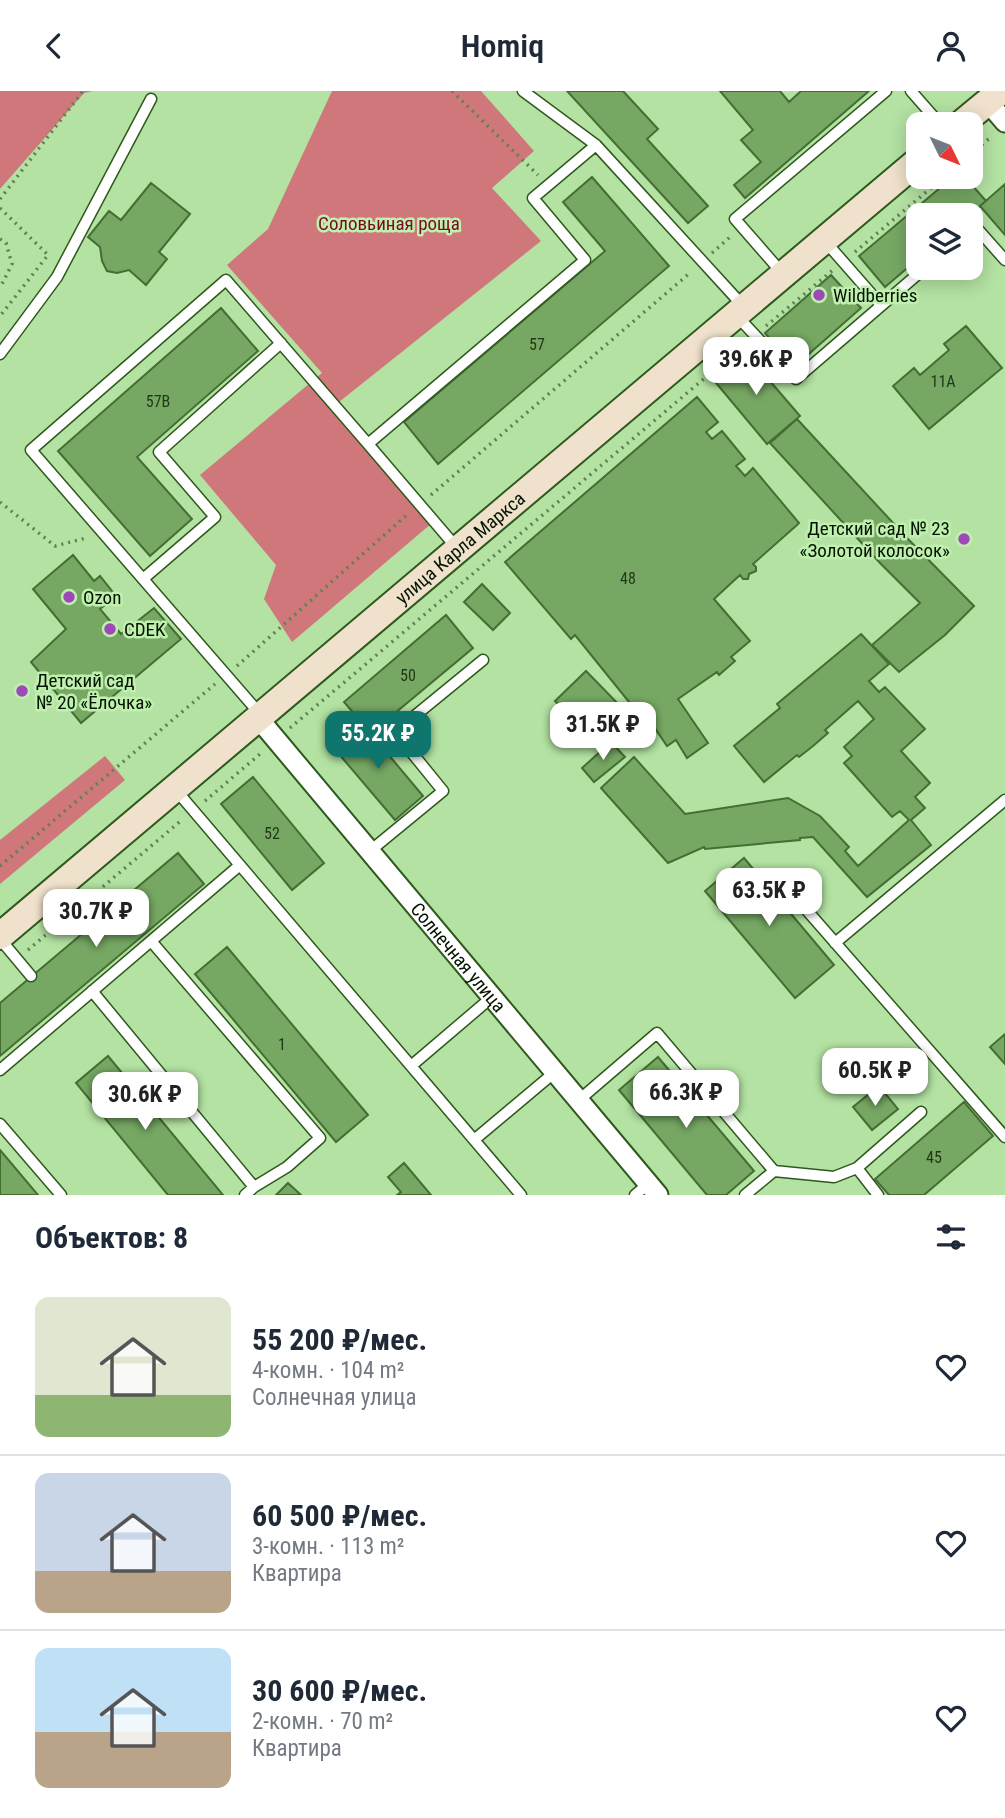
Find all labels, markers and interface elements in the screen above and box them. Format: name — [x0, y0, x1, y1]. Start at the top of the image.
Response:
icon: back — [35, 27, 73, 65]
text: Homiq — [461, 27, 544, 65]
icon: person — [932, 27, 970, 65]
north arrow — [906, 112, 984, 189]
map controls — [906, 112, 983, 280]
button: layers — [906, 203, 983, 280]
park label: Соловьиная роща — [318, 212, 460, 235]
place label: Wildberries — [833, 284, 917, 307]
marker: Wildberries — [811, 287, 827, 303]
house number: 57 — [529, 335, 545, 354]
pin: 39.6K ₽ — [691, 337, 821, 397]
text: 39.6K ₽ — [719, 346, 793, 373]
house number: 11А — [930, 372, 956, 391]
house number: 57В — [146, 392, 170, 411]
street label: улица Карла Маркса — [391, 487, 530, 609]
place label: Детский сад № 23 «Золотой колосок» — [800, 517, 950, 562]
marker: Детский сад № 23 «Золотой колосок» — [956, 531, 972, 547]
house number: 48 — [620, 569, 636, 588]
place label: Ozon — [83, 586, 121, 609]
marker: Ozon — [61, 589, 77, 605]
place label: CDEK — [124, 618, 166, 641]
marker: CDEK — [102, 621, 118, 637]
house number: 50 — [400, 666, 416, 685]
place label: Детский сад № 20 «Ёлочка» — [36, 669, 152, 714]
marker: Детский сад № 20 «Ёлочка» — [14, 683, 30, 699]
pin: 31.5K ₽ — [538, 703, 668, 762]
pin: 55.2K ₽ — [313, 711, 443, 771]
text: 31.5K ₽ — [566, 711, 640, 738]
text: 55.2K ₽ — [341, 720, 415, 747]
house number: 52 — [264, 824, 280, 843]
pin: 63.5K ₽ — [704, 869, 834, 928]
text: 63.5K ₽ — [732, 877, 806, 904]
pin: 30.7K ₽ — [31, 889, 161, 949]
text: 30.7K ₽ — [59, 898, 133, 925]
street label: Солнечная улица — [406, 898, 511, 1017]
house number: 1 — [278, 1035, 286, 1054]
pin: 60.5K ₽ — [810, 1049, 940, 1108]
text: 60.5K ₽ — [838, 1057, 912, 1084]
pin: 66.3K ₽ — [621, 1070, 751, 1130]
pin: 30.6K ₽ — [80, 1073, 210, 1132]
text: 66.3K ₽ — [649, 1079, 723, 1106]
text: 30.6K ₽ — [108, 1081, 182, 1108]
house number: 45 — [926, 1148, 942, 1167]
icon: filters — [932, 1218, 970, 1256]
text: Объектов: 8 — [35, 1220, 188, 1255]
text: 55 200 ₽/мес. — [252, 1322, 427, 1357]
icon: home — [91, 1325, 175, 1409]
icon: heart — [932, 1348, 970, 1386]
text: 4-комн. · 104 m² — [252, 1357, 404, 1384]
text: Солнечная улица — [252, 1384, 416, 1411]
text: 60 500 ₽/мес. — [252, 1498, 427, 1533]
icon: home — [91, 1501, 175, 1585]
icon: heart — [932, 1524, 970, 1562]
text: 3-комн. · 113 m² — [252, 1533, 404, 1560]
text: Квартира — [252, 1560, 342, 1587]
text: 30 600 ₽/мес. — [252, 1673, 427, 1708]
icon: home — [91, 1676, 175, 1760]
icon: heart — [932, 1699, 970, 1737]
text: 2-комн. · 70 m² — [252, 1708, 393, 1735]
text: Квартира — [252, 1735, 342, 1762]

